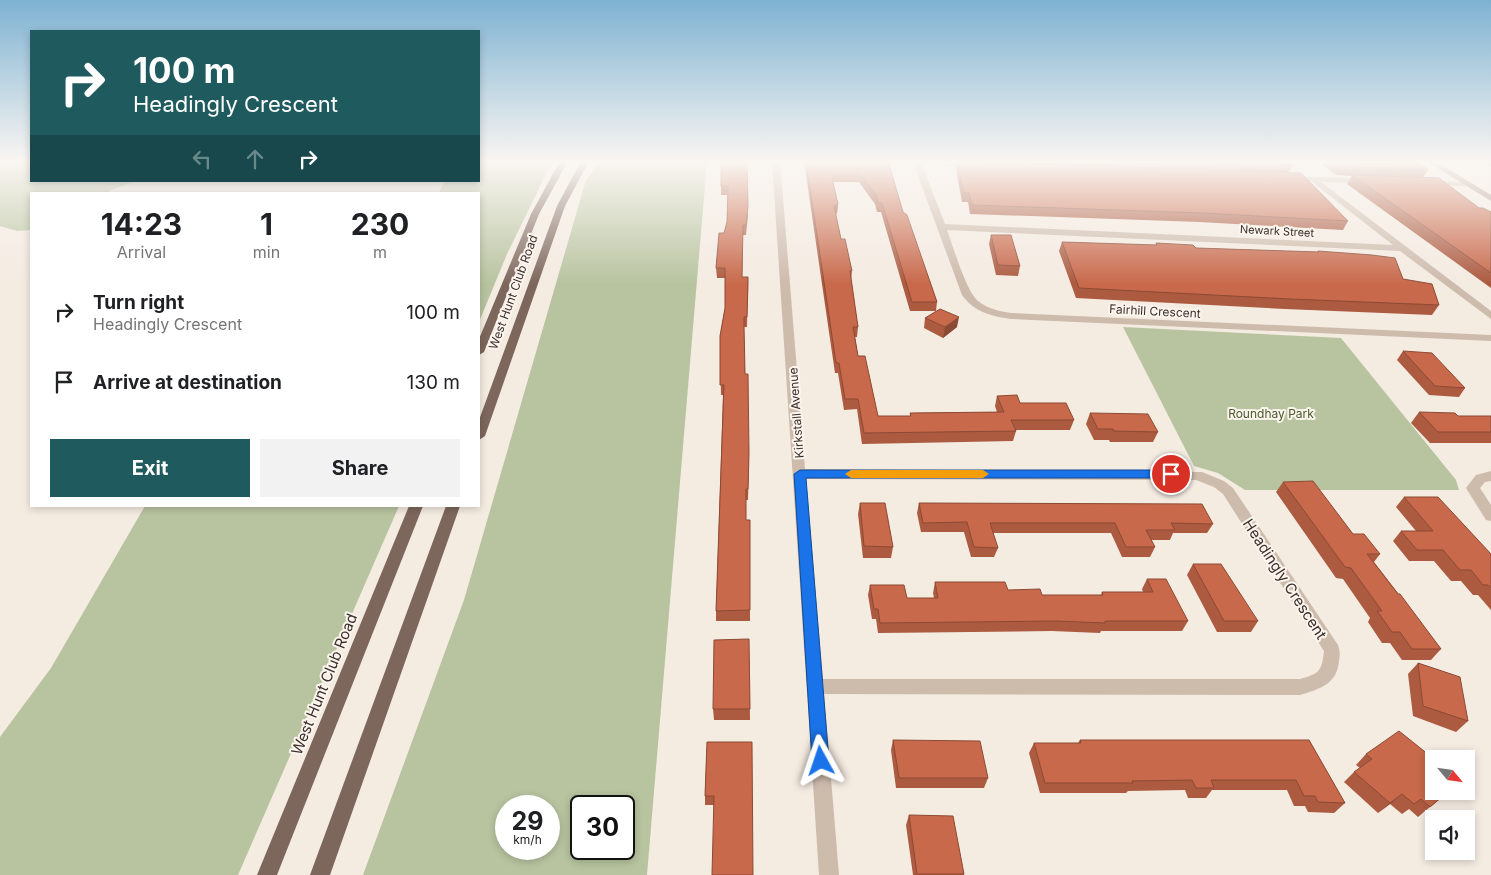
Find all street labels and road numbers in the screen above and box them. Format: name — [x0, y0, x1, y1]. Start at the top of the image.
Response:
street label: Newark Street — [1240, 222, 1315, 240]
street label: West Hunt Club Road — [485, 233, 541, 351]
street label: Fairhill Crescent — [1109, 301, 1201, 321]
street label: Kirkstall Avenue — [785, 367, 807, 459]
street label: Headingly Crescent — [1239, 515, 1331, 643]
street label: West Hunt Club Road — [287, 611, 361, 757]

